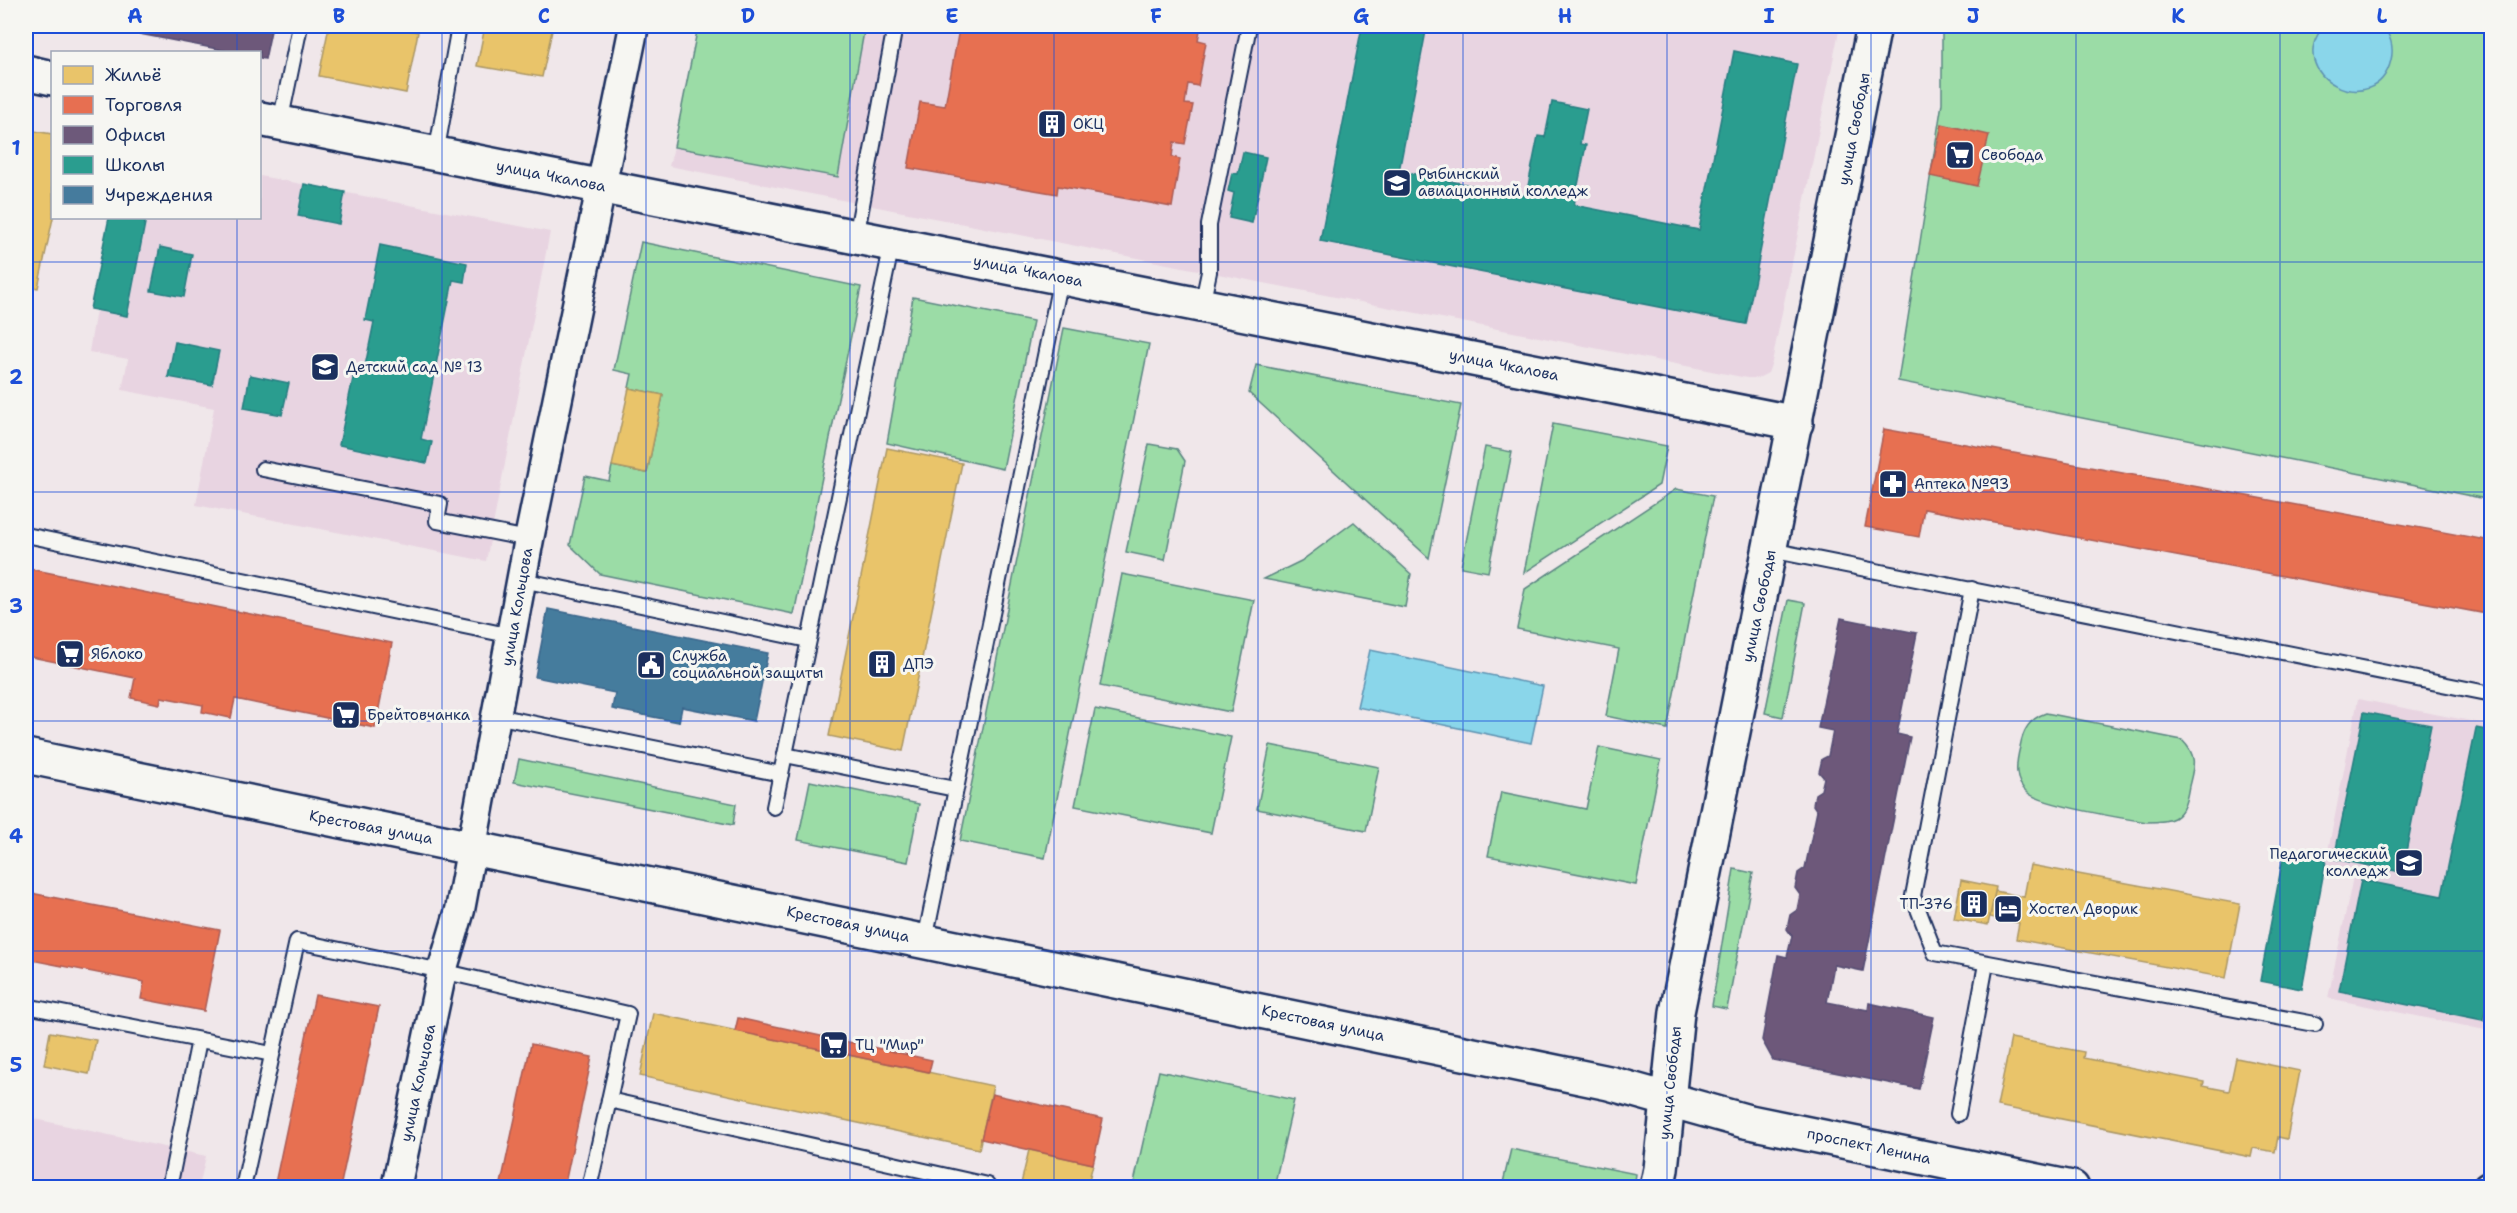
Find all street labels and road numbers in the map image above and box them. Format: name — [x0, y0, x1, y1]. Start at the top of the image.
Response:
street label: улица Свободы — [1833, 71, 1875, 187]
street label: улица Чкалова — [495, 156, 608, 197]
street label: улица Чкалова — [972, 251, 1085, 292]
street label: улица Чкалова — [1448, 345, 1561, 386]
street label: улица Кольцова — [497, 546, 537, 668]
street label: улица Свободы — [1737, 548, 1781, 664]
street label: Крестовая улица — [308, 805, 435, 849]
street label: Крестовая улица — [785, 901, 912, 947]
street label: Крестовая улица — [1260, 1000, 1387, 1046]
street label: улица Кольцова — [396, 1022, 440, 1144]
street label: улица Свободы — [1654, 1025, 1686, 1141]
street label: проспект Ленина — [1805, 1123, 1933, 1169]

